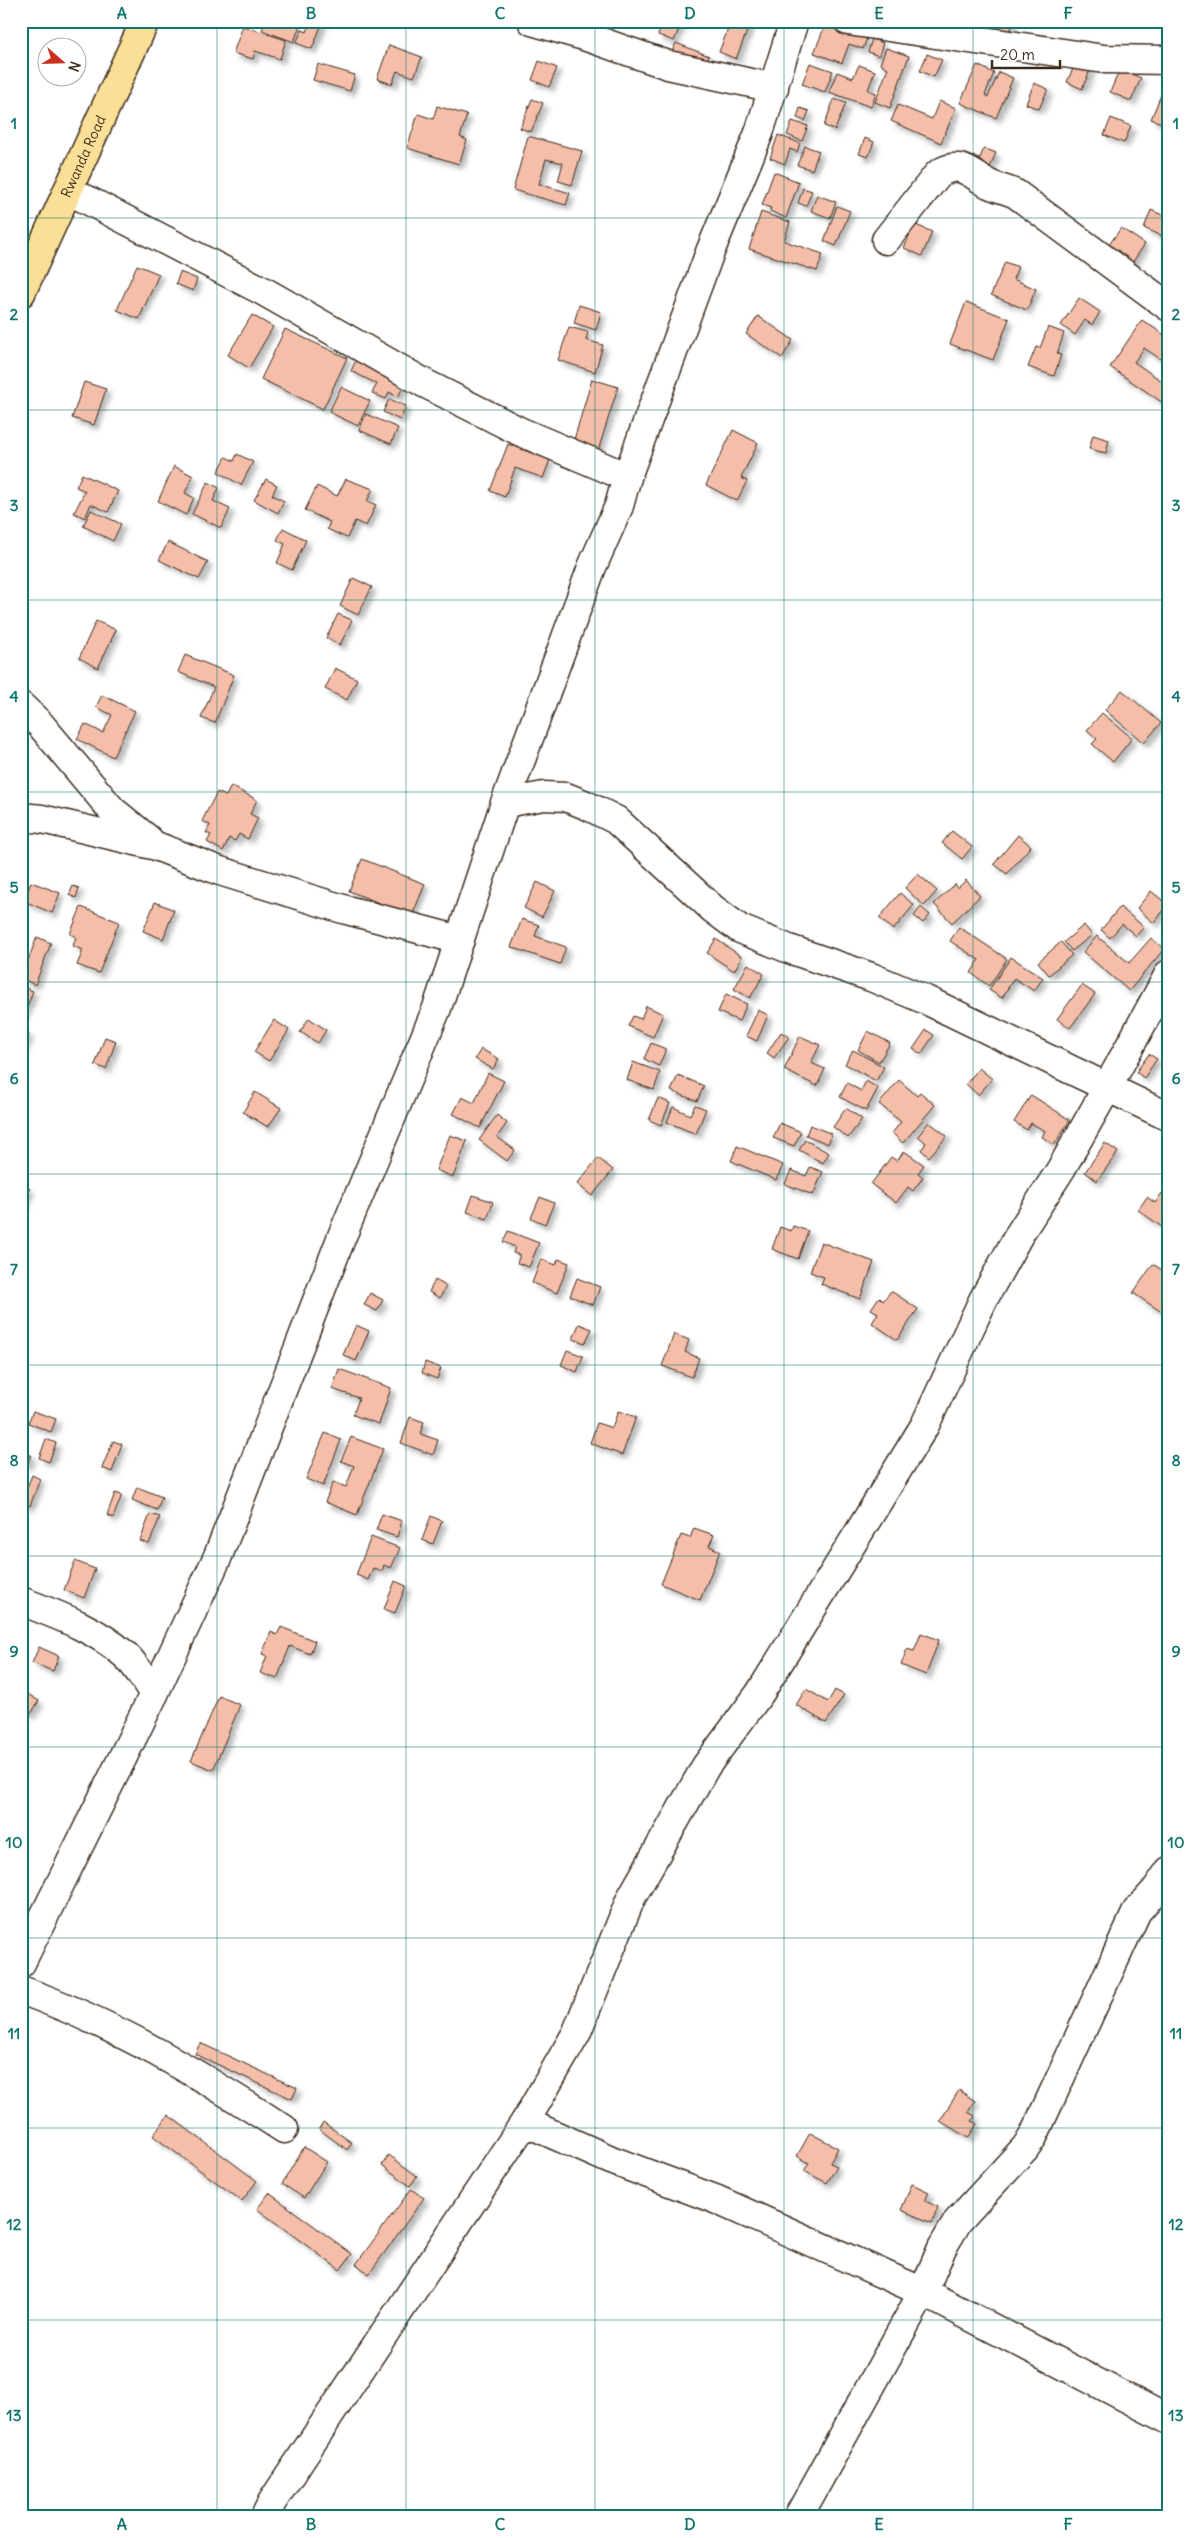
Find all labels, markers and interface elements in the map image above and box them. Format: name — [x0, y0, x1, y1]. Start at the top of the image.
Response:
text: A — [117, 3, 127, 23]
text: B — [306, 3, 317, 23]
text: C — [495, 3, 506, 23]
text: D — [684, 3, 696, 23]
text: E — [874, 3, 884, 23]
text: F — [1063, 3, 1073, 23]
north arrow — [38, 38, 88, 88]
scale bar — [992, 38, 1060, 70]
text: 20 m — [1000, 45, 1035, 64]
text: N — [64, 59, 84, 74]
text: 1 — [11, 113, 17, 133]
street label: Rwanda Road — [57, 113, 110, 200]
text: 1 — [1173, 113, 1179, 133]
text: 2 — [10, 304, 19, 324]
text: 2 — [1172, 304, 1181, 324]
text: 3 — [9, 495, 19, 515]
text: 3 — [1171, 495, 1181, 515]
text: 4 — [9, 686, 19, 706]
text: 4 — [1171, 686, 1181, 706]
text: 5 — [9, 877, 19, 897]
text: 5 — [1171, 877, 1181, 897]
text: 6 — [9, 1068, 19, 1088]
text: 6 — [1171, 1068, 1181, 1088]
text: 7 — [10, 1259, 18, 1279]
text: 7 — [1172, 1259, 1180, 1279]
text: 8 — [9, 1450, 19, 1470]
text: 8 — [1171, 1450, 1181, 1470]
text: 9 — [9, 1641, 19, 1661]
text: 9 — [1171, 1641, 1181, 1661]
text: 10 — [6, 1832, 22, 1852]
text: 10 — [1168, 1832, 1184, 1852]
text: 11 — [8, 2023, 20, 2043]
text: 11 — [1170, 2023, 1182, 2043]
text: 12 — [6, 2214, 22, 2234]
text: 12 — [1168, 2214, 1184, 2234]
text: 13 — [6, 2405, 22, 2425]
text: 13 — [1168, 2405, 1184, 2425]
text: A — [117, 2514, 127, 2534]
text: B — [306, 2514, 317, 2534]
text: C — [495, 2514, 506, 2534]
text: D — [684, 2514, 696, 2534]
text: E — [874, 2514, 884, 2534]
text: F — [1063, 2514, 1073, 2534]

